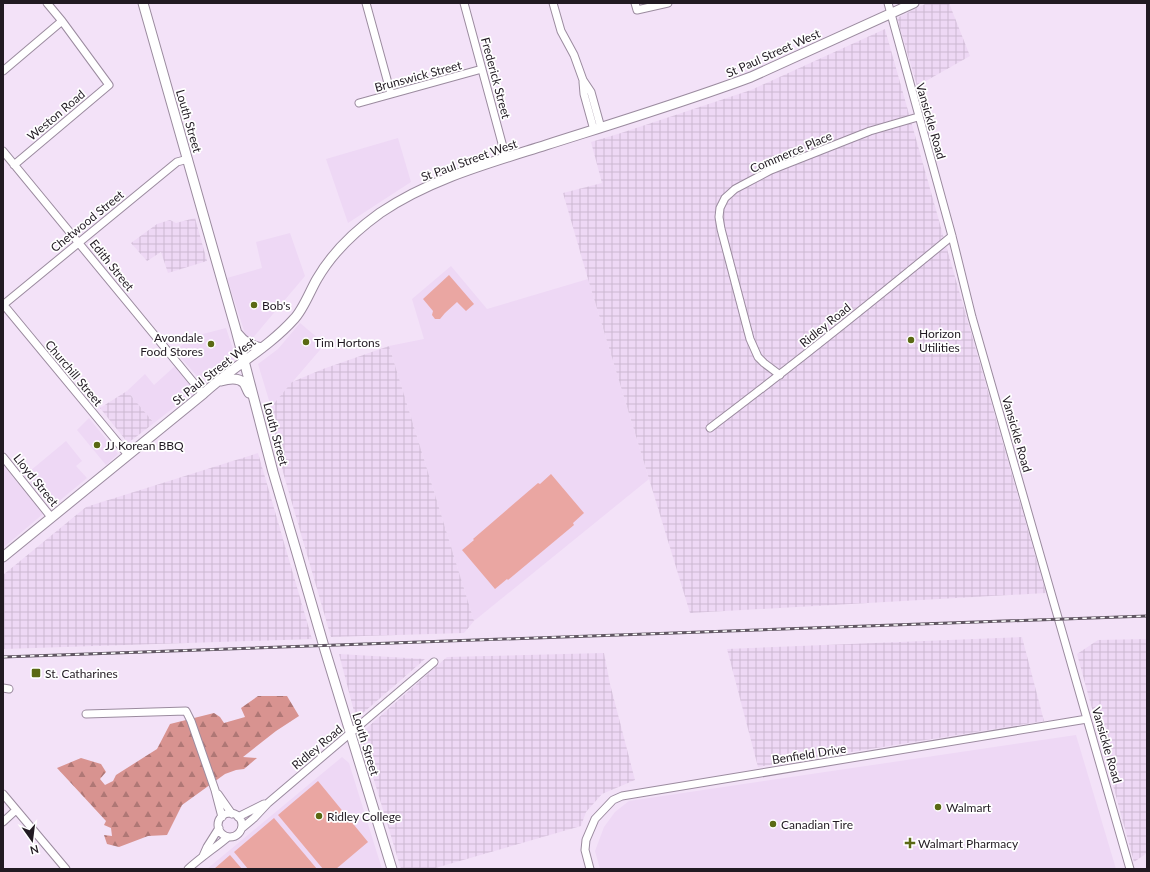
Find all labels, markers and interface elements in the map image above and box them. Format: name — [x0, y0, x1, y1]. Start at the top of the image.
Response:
street label: St Paul Street West — [724, 25, 823, 80]
street label: Frederick Street — [478, 36, 514, 121]
street label: Brunswick Street — [373, 57, 464, 95]
street label: Vansickle Road — [913, 81, 949, 161]
street label: Weston Road — [24, 87, 88, 143]
street label: Louth Street — [173, 88, 205, 155]
street label: Commerce Place — [748, 128, 834, 176]
street label: St Paul Street West — [419, 135, 520, 184]
street label: Chetwood Street — [47, 187, 127, 255]
street label: Edith Street — [87, 236, 138, 294]
place label: Bob's — [262, 298, 290, 313]
marker: Bob's — [249, 300, 259, 310]
street label: Ridley Road — [796, 300, 854, 350]
place label: Horizon Utilities — [919, 326, 961, 355]
place label: Avondale Food Stores — [140, 330, 203, 359]
street label: St Paul Street West — [169, 333, 259, 408]
place label: Tim Hortons — [314, 335, 380, 350]
marker: Horizon Utilities — [906, 335, 916, 345]
street label: Churchill Street — [42, 337, 106, 409]
marker: Tim Hortons — [301, 337, 311, 347]
marker: Avondale Food Stores — [206, 339, 216, 349]
street label: Vansickle Road — [999, 394, 1035, 474]
street label: Louth Street — [260, 401, 292, 468]
place label: JJ Korean BBQ — [105, 438, 184, 453]
marker: JJ Korean BBQ — [92, 440, 102, 450]
street label: Lloyd Street — [10, 451, 62, 510]
place label: St. Catharines — [45, 666, 118, 681]
marker: St. Catharines — [30, 667, 42, 679]
street label: Vansickle Road — [1089, 705, 1125, 785]
street label: Louth Street — [349, 711, 383, 778]
street label: Ridley Road — [289, 721, 345, 773]
street label: Benfield Drive — [771, 741, 847, 767]
place label: Walmart — [946, 800, 992, 815]
marker: Walmart — [933, 802, 943, 812]
place label: Ridley College — [327, 809, 401, 824]
marker: Ridley College — [314, 811, 324, 821]
place label: Canadian Tire — [781, 817, 853, 832]
marker: Canadian Tire — [768, 819, 778, 829]
north arrow — [12, 820, 52, 860]
place label: Walmart Pharmacy — [918, 836, 1019, 851]
marker: Walmart Pharmacy — [905, 838, 915, 848]
text: N — [29, 843, 40, 858]

